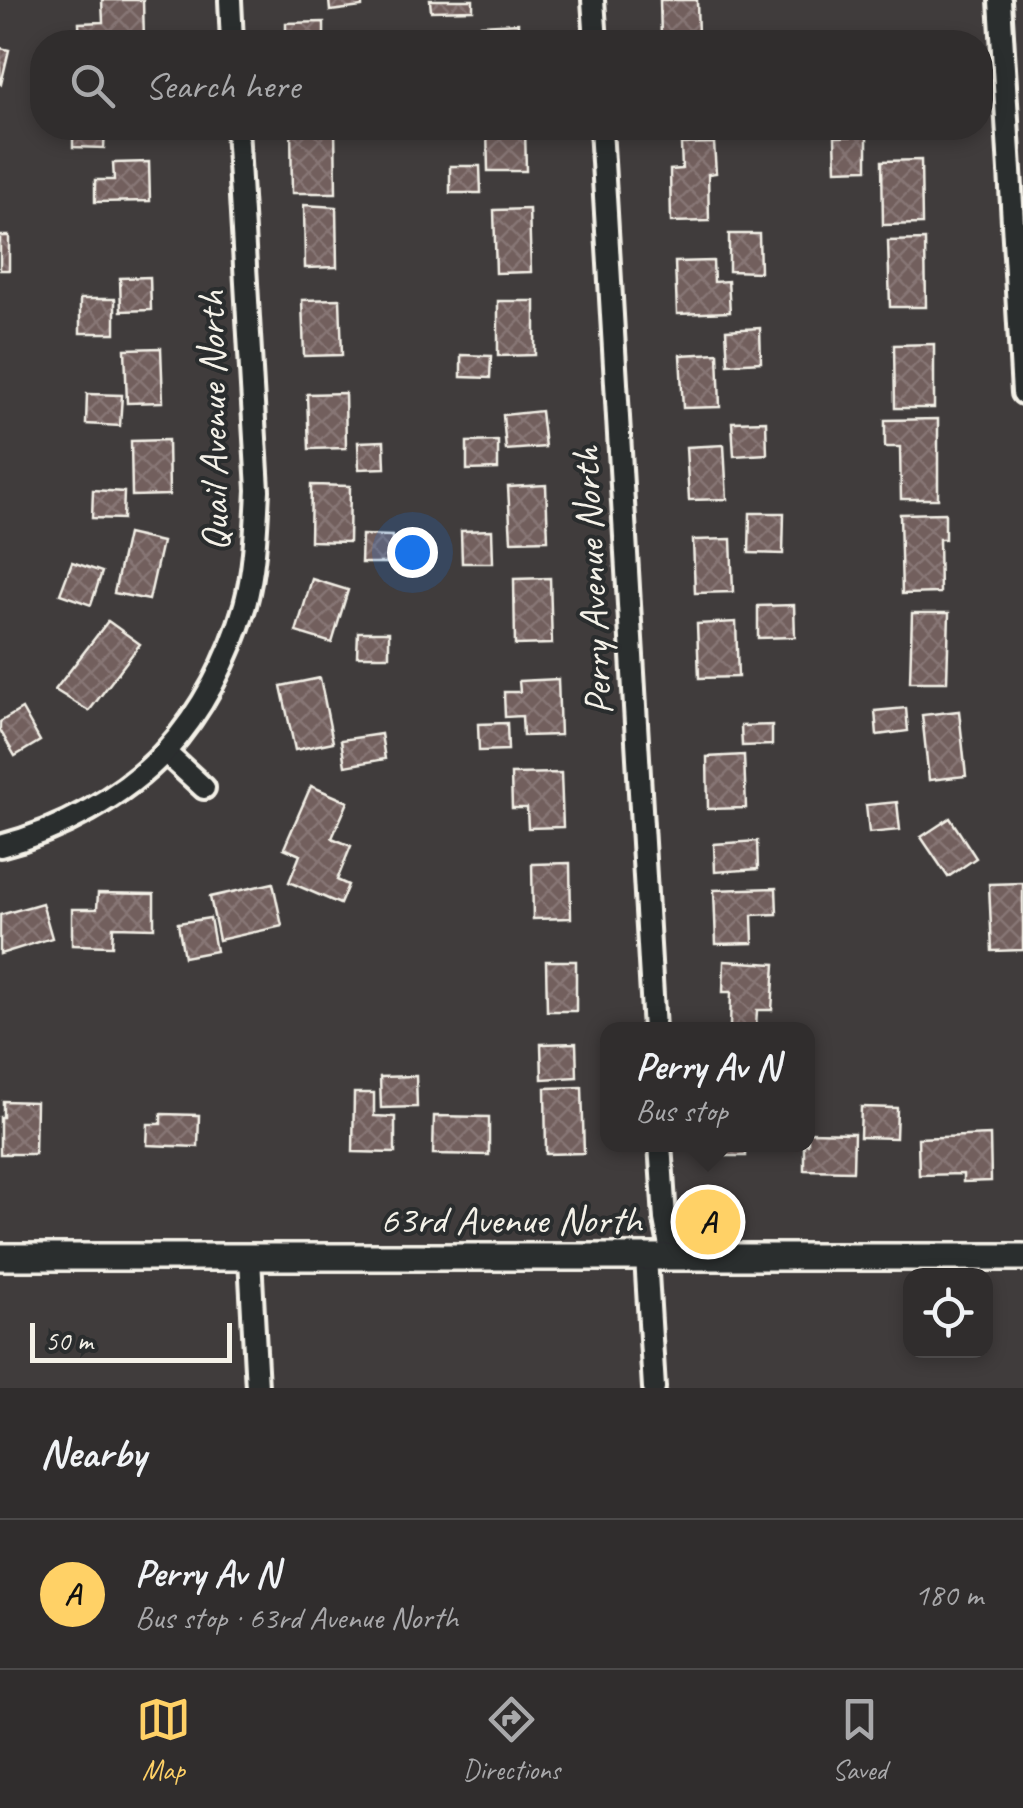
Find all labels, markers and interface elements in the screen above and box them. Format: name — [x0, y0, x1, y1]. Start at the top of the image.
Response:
search box — [30, 30, 993, 140]
icon: search — [65, 58, 120, 113]
text: Search here — [145, 62, 300, 109]
street label: Quail Avenue North — [186, 289, 240, 552]
street label: Perry Avenue North — [560, 444, 624, 716]
your location — [387, 527, 438, 578]
popup — [600, 1022, 815, 1152]
text: Perry Av N — [636, 1043, 779, 1090]
text: Bus stop — [636, 1090, 728, 1131]
pin: A — [676, 1184, 740, 1260]
street label: 63rd Avenue North — [380, 1195, 644, 1245]
map controls — [903, 1268, 993, 1358]
button: locate — [903, 1268, 993, 1358]
scale bar — [30, 1318, 232, 1362]
text: 50 m — [45, 1323, 93, 1358]
text: Nearby — [40, 1427, 146, 1480]
text: Perry Av N — [135, 1550, 279, 1597]
text: A — [64, 1574, 81, 1615]
text: 180 m — [914, 1574, 983, 1615]
text: Bus stop · 63rd Avenue North — [135, 1597, 458, 1638]
tab: Map — [136, 1692, 191, 1787]
tab: Directions — [463, 1692, 560, 1787]
tab: Saved — [832, 1692, 887, 1787]

